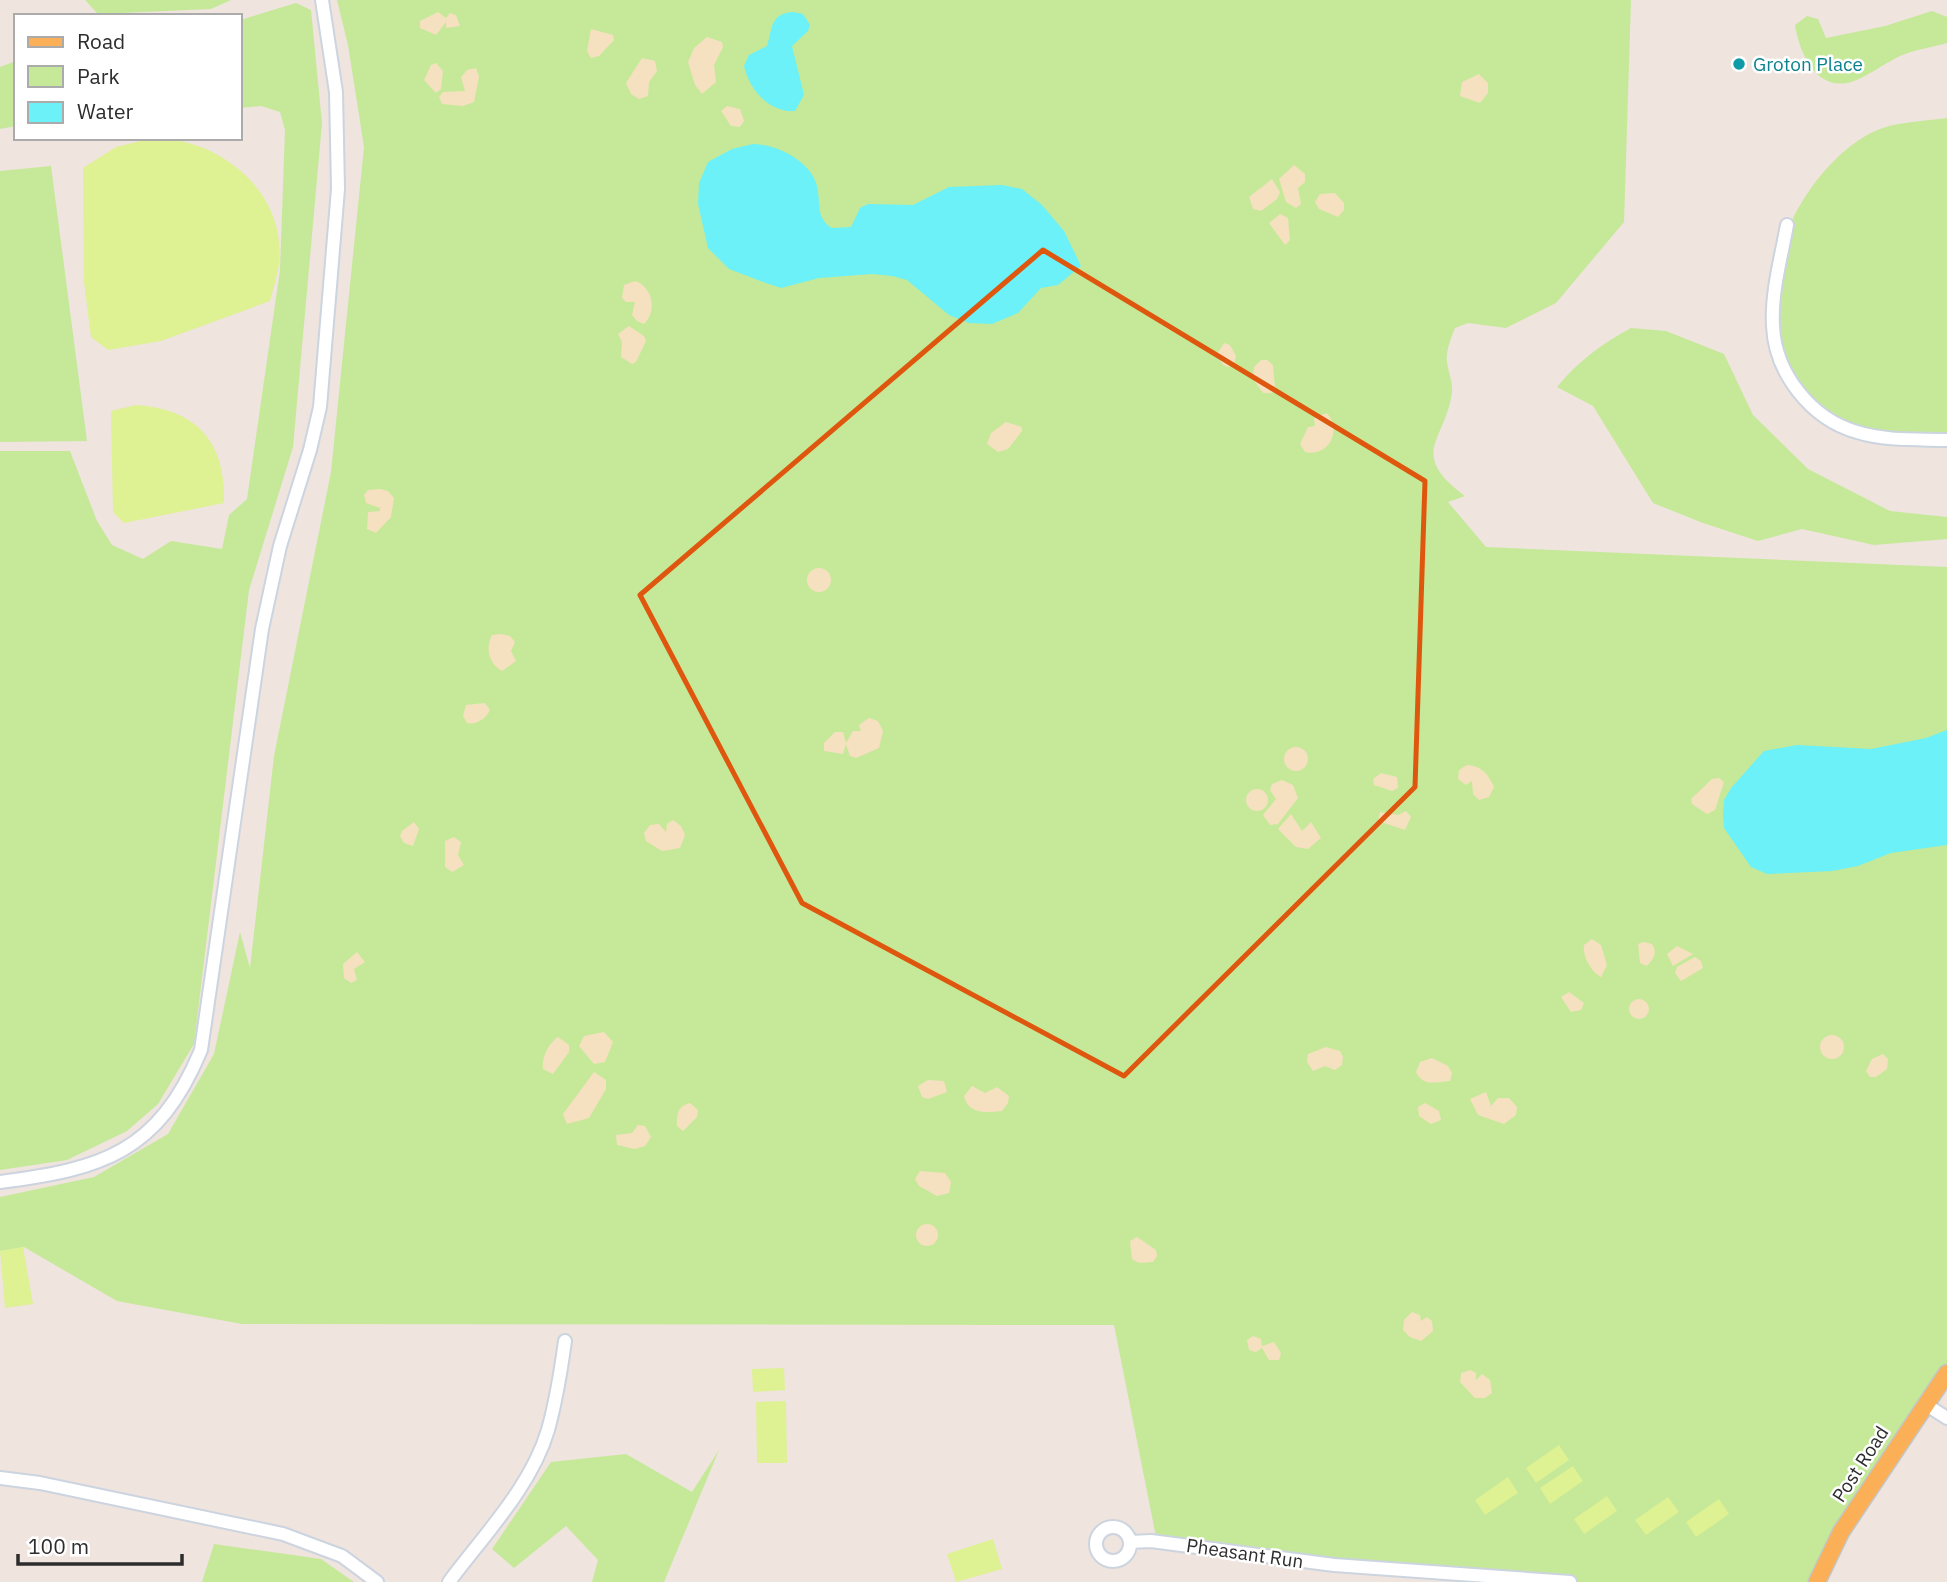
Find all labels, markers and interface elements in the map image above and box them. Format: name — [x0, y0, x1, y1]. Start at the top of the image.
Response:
legend — [14, 14, 242, 140]
text: Road — [77, 27, 125, 55]
place label: Groton Place — [1753, 52, 1863, 76]
marker: Groton Place — [1731, 56, 1747, 72]
text: Park — [77, 62, 120, 90]
text: Water — [77, 97, 134, 125]
street label: Post Road — [1827, 1422, 1893, 1506]
scale bar — [18, 1522, 182, 1566]
text: 100 m — [28, 1532, 89, 1560]
street label: Pheasant Run — [1185, 1533, 1305, 1573]

